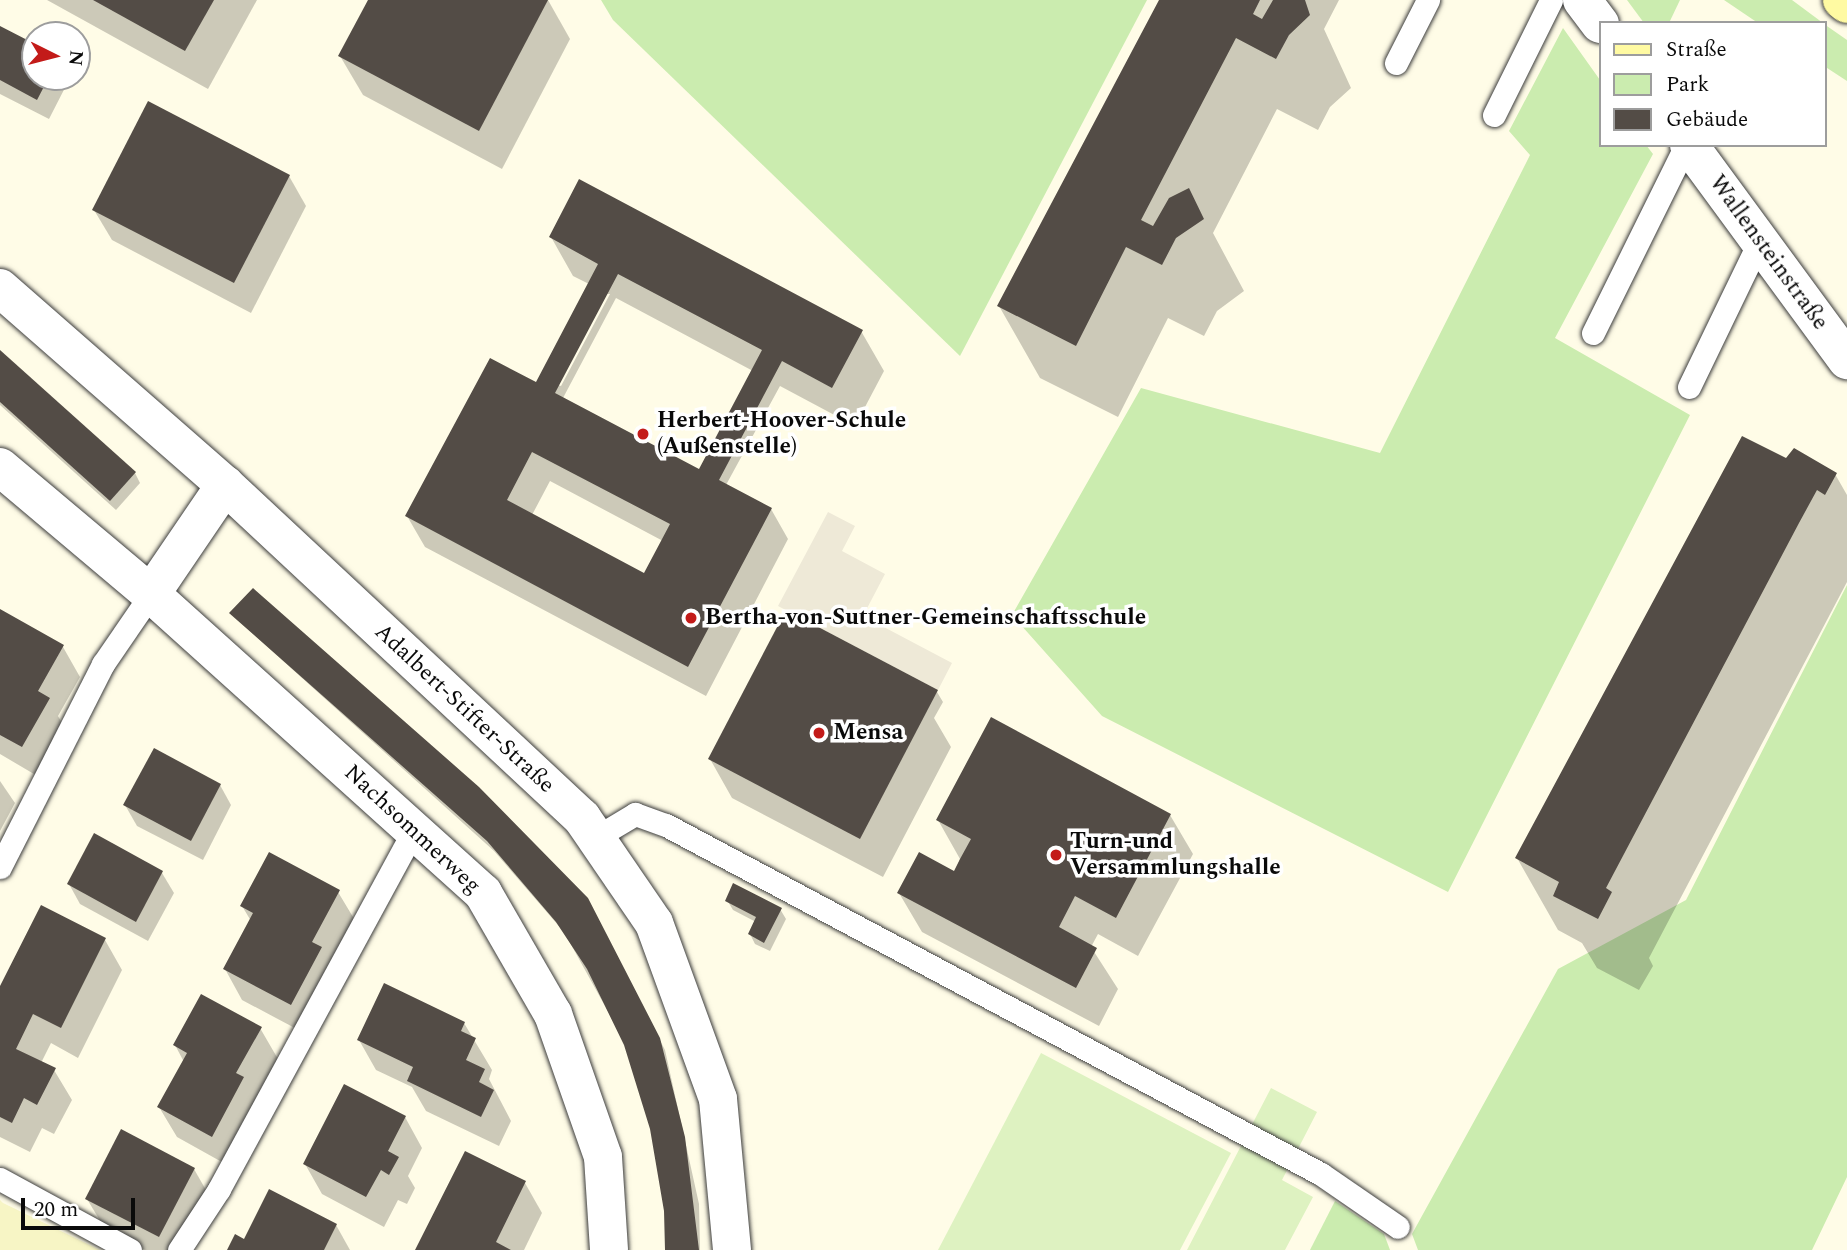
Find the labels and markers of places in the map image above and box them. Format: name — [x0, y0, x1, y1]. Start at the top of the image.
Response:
place label: Herbert-Hoover-Schule (Außenstelle) — [657, 407, 906, 461]
marker: Herbert-Hoover-Schule (Außenstelle) — [635, 426, 651, 442]
place label: Bertha-von-Suttner-Gemeinschaftsschule — [705, 604, 1146, 632]
marker: Bertha-von-Suttner-Gemeinschaftsschule — [683, 610, 699, 626]
place label: Mensa — [833, 719, 903, 747]
marker: Mensa — [811, 725, 827, 741]
place label: Turn-und Versammlungshalle — [1070, 828, 1281, 882]
marker: Turn-und Versammlungshalle — [1048, 847, 1064, 863]

